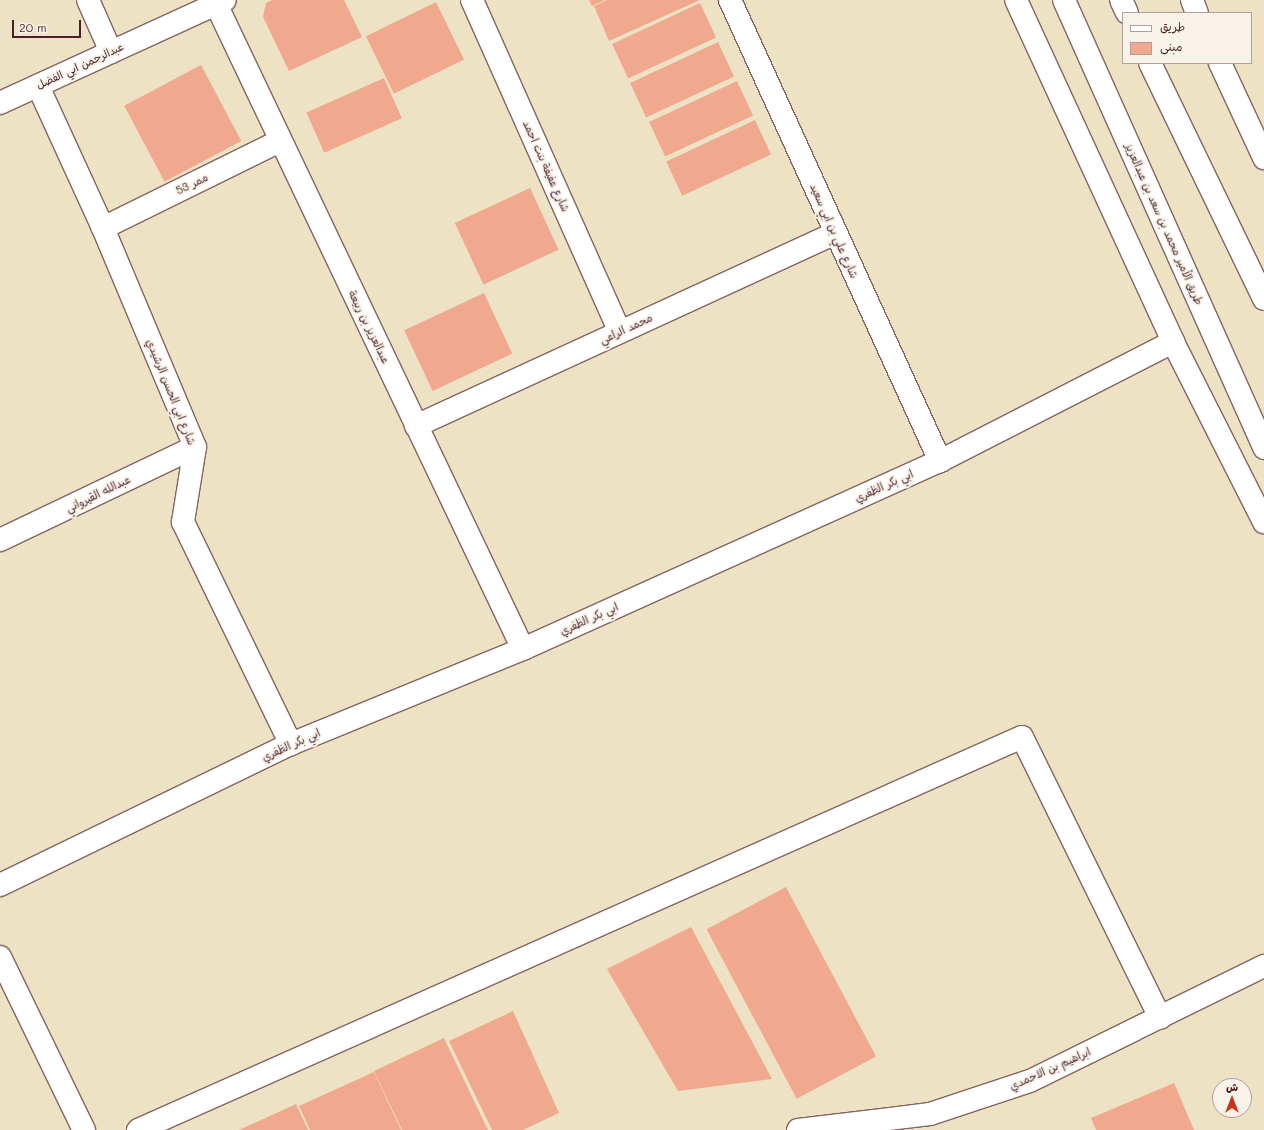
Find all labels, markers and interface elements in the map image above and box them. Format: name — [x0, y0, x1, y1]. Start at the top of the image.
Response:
scale bar — [14, 12, 83, 38]
legend — [1122, 12, 1252, 64]
text: طريق — [1160, 18, 1185, 34]
text: 20 m — [19, 19, 47, 35]
text: مبنى — [1160, 38, 1183, 54]
street label: عبدالرحمن ابي الفضل — [34, 40, 126, 92]
street label: شارع عفيفة بنت احمد — [520, 118, 572, 214]
street label: طريق الأمير محمد بن سعد بن عبدالعزيز — [1122, 141, 1206, 307]
street label: ممر 53 — [174, 171, 210, 197]
street label: شارع علي بن ابي سعيد — [807, 182, 861, 280]
street label: عبدالعزيز بن ربيعة — [346, 288, 392, 366]
street label: محمد الراعي — [598, 311, 654, 347]
street label: شارع ابي الحسن الرشيدي — [144, 337, 198, 447]
street label: ابي بكر الظفري — [853, 467, 915, 505]
street label: عبدالله القيرواني — [64, 473, 132, 515]
street label: ابي بكر الظفري — [558, 600, 620, 638]
street label: ابي بكر الظفري — [260, 726, 322, 764]
street label: ابراهيم بن الاحمدي — [1007, 1045, 1093, 1093]
north arrow — [1212, 1078, 1252, 1118]
text: ش — [1226, 1079, 1238, 1094]

